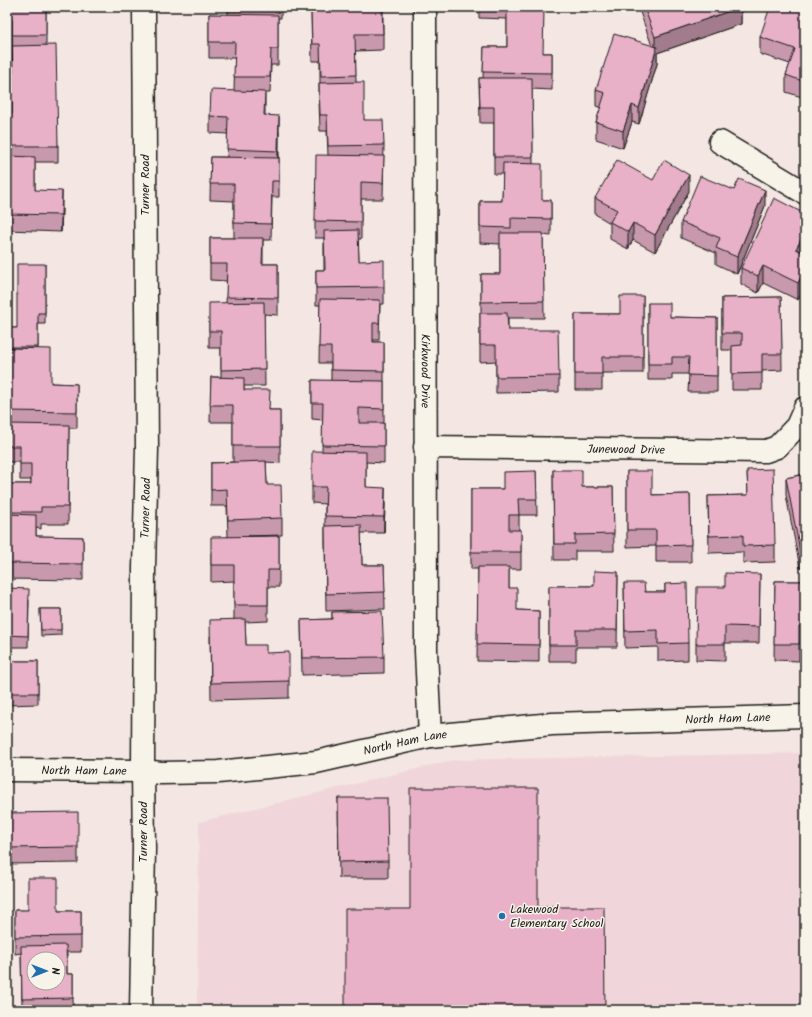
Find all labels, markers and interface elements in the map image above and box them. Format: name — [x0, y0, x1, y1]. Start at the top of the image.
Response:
street label: Turner Road — [136, 154, 155, 215]
street label: Kirkwood Drive — [416, 334, 435, 409]
street label: Junewood Drive — [587, 440, 666, 460]
street label: Turner Road — [136, 476, 156, 539]
street label: North Ham Lane — [685, 708, 771, 730]
street label: North Ham Lane — [361, 725, 449, 761]
street label: North Ham Lane — [41, 761, 127, 781]
street label: Turner Road — [134, 801, 153, 862]
place label: Lakewood Elementary School — [510, 900, 603, 933]
marker: Lakewood Elementary School — [497, 911, 507, 921]
north arrow — [26, 951, 66, 991]
text: N — [46, 968, 64, 975]

